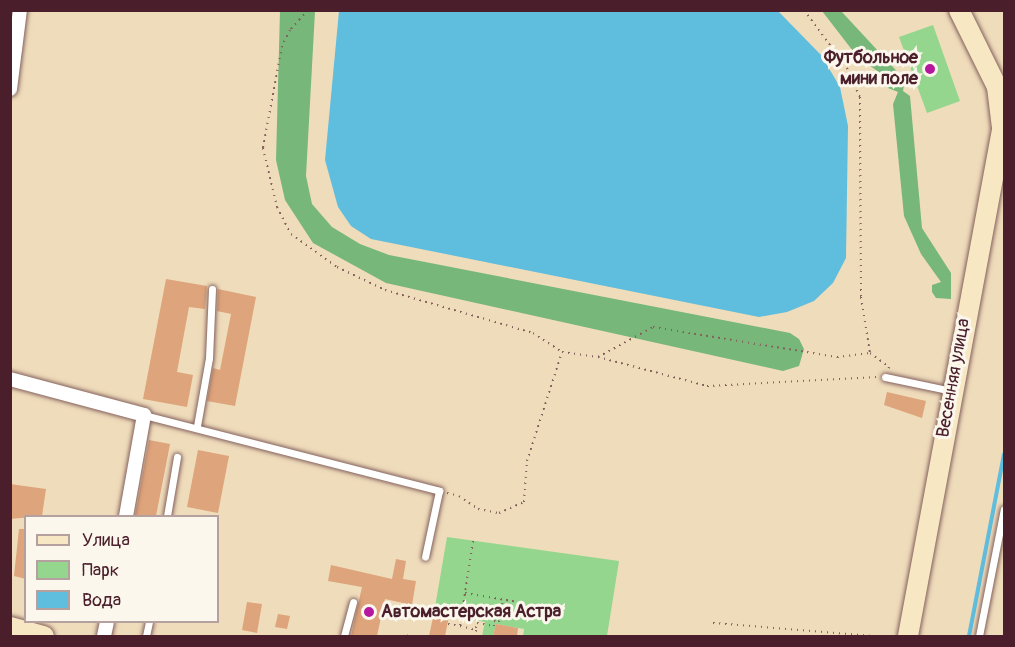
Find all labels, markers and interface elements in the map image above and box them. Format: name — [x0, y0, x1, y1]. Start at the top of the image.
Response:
place label: Футбольное мини поле — [824, 48, 918, 90]
marker: Футбольное мини поле — [923, 62, 937, 76]
street label: Весенняя улица — [933, 317, 975, 439]
legend — [24, 515, 219, 623]
text: Улица — [82, 529, 130, 552]
text: Парк — [82, 559, 119, 582]
text: Вода — [82, 589, 121, 612]
place label: Автомастерская Астра — [381, 601, 561, 623]
marker: Автомастерская Астра — [362, 605, 376, 619]

